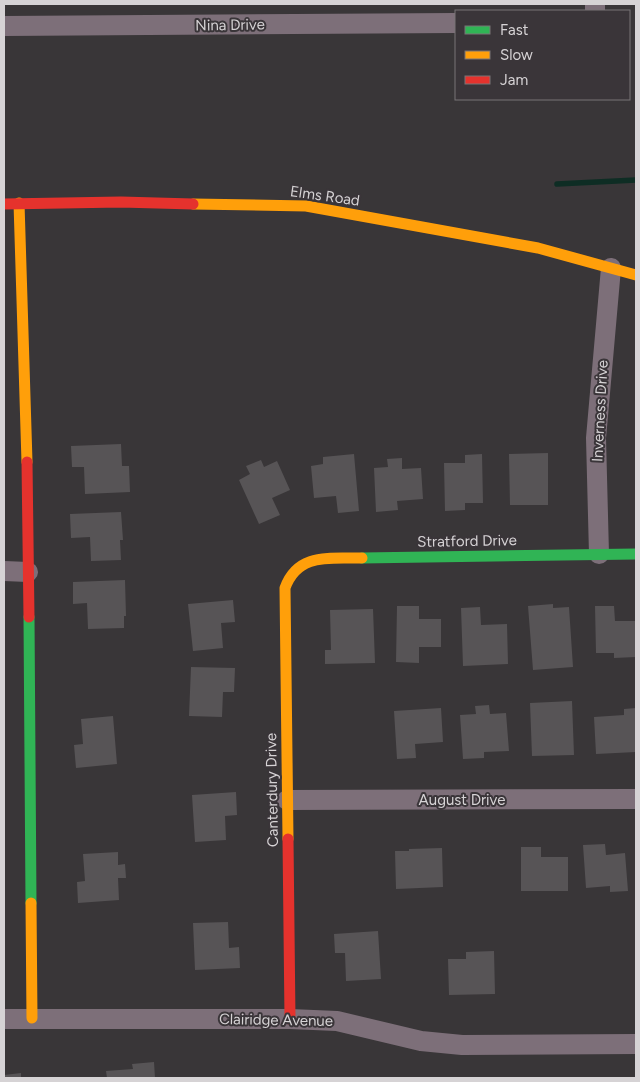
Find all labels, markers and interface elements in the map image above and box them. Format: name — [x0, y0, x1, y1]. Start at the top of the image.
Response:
legend — [455, 10, 630, 100]
street label: Nina Drive — [195, 15, 265, 35]
text: Fast — [500, 21, 529, 39]
text: Slow — [500, 46, 533, 64]
text: Jam — [500, 71, 528, 89]
street label: Elms Road — [289, 182, 361, 210]
street label: Inverness Drive — [588, 360, 612, 462]
street label: Stratford Drive — [417, 531, 517, 551]
street label: Canterdury Drive — [262, 733, 282, 847]
street label: August Drive — [419, 791, 505, 809]
street label: Clairidge Avenue — [219, 1010, 333, 1030]

